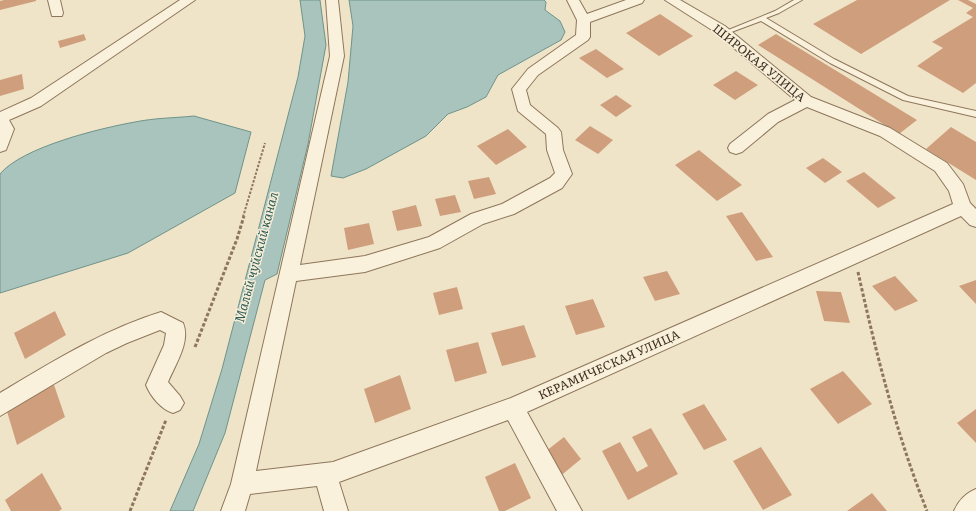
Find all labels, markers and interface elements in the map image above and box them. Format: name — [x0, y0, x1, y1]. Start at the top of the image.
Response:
street label: ШИРОКАЯ УЛИЦА — [709, 19, 810, 105]
water label: Малый чуйский канал — [229, 189, 282, 324]
street label: КЕРАМИЧЕСКАЯ УЛИЦА — [535, 325, 682, 403]

